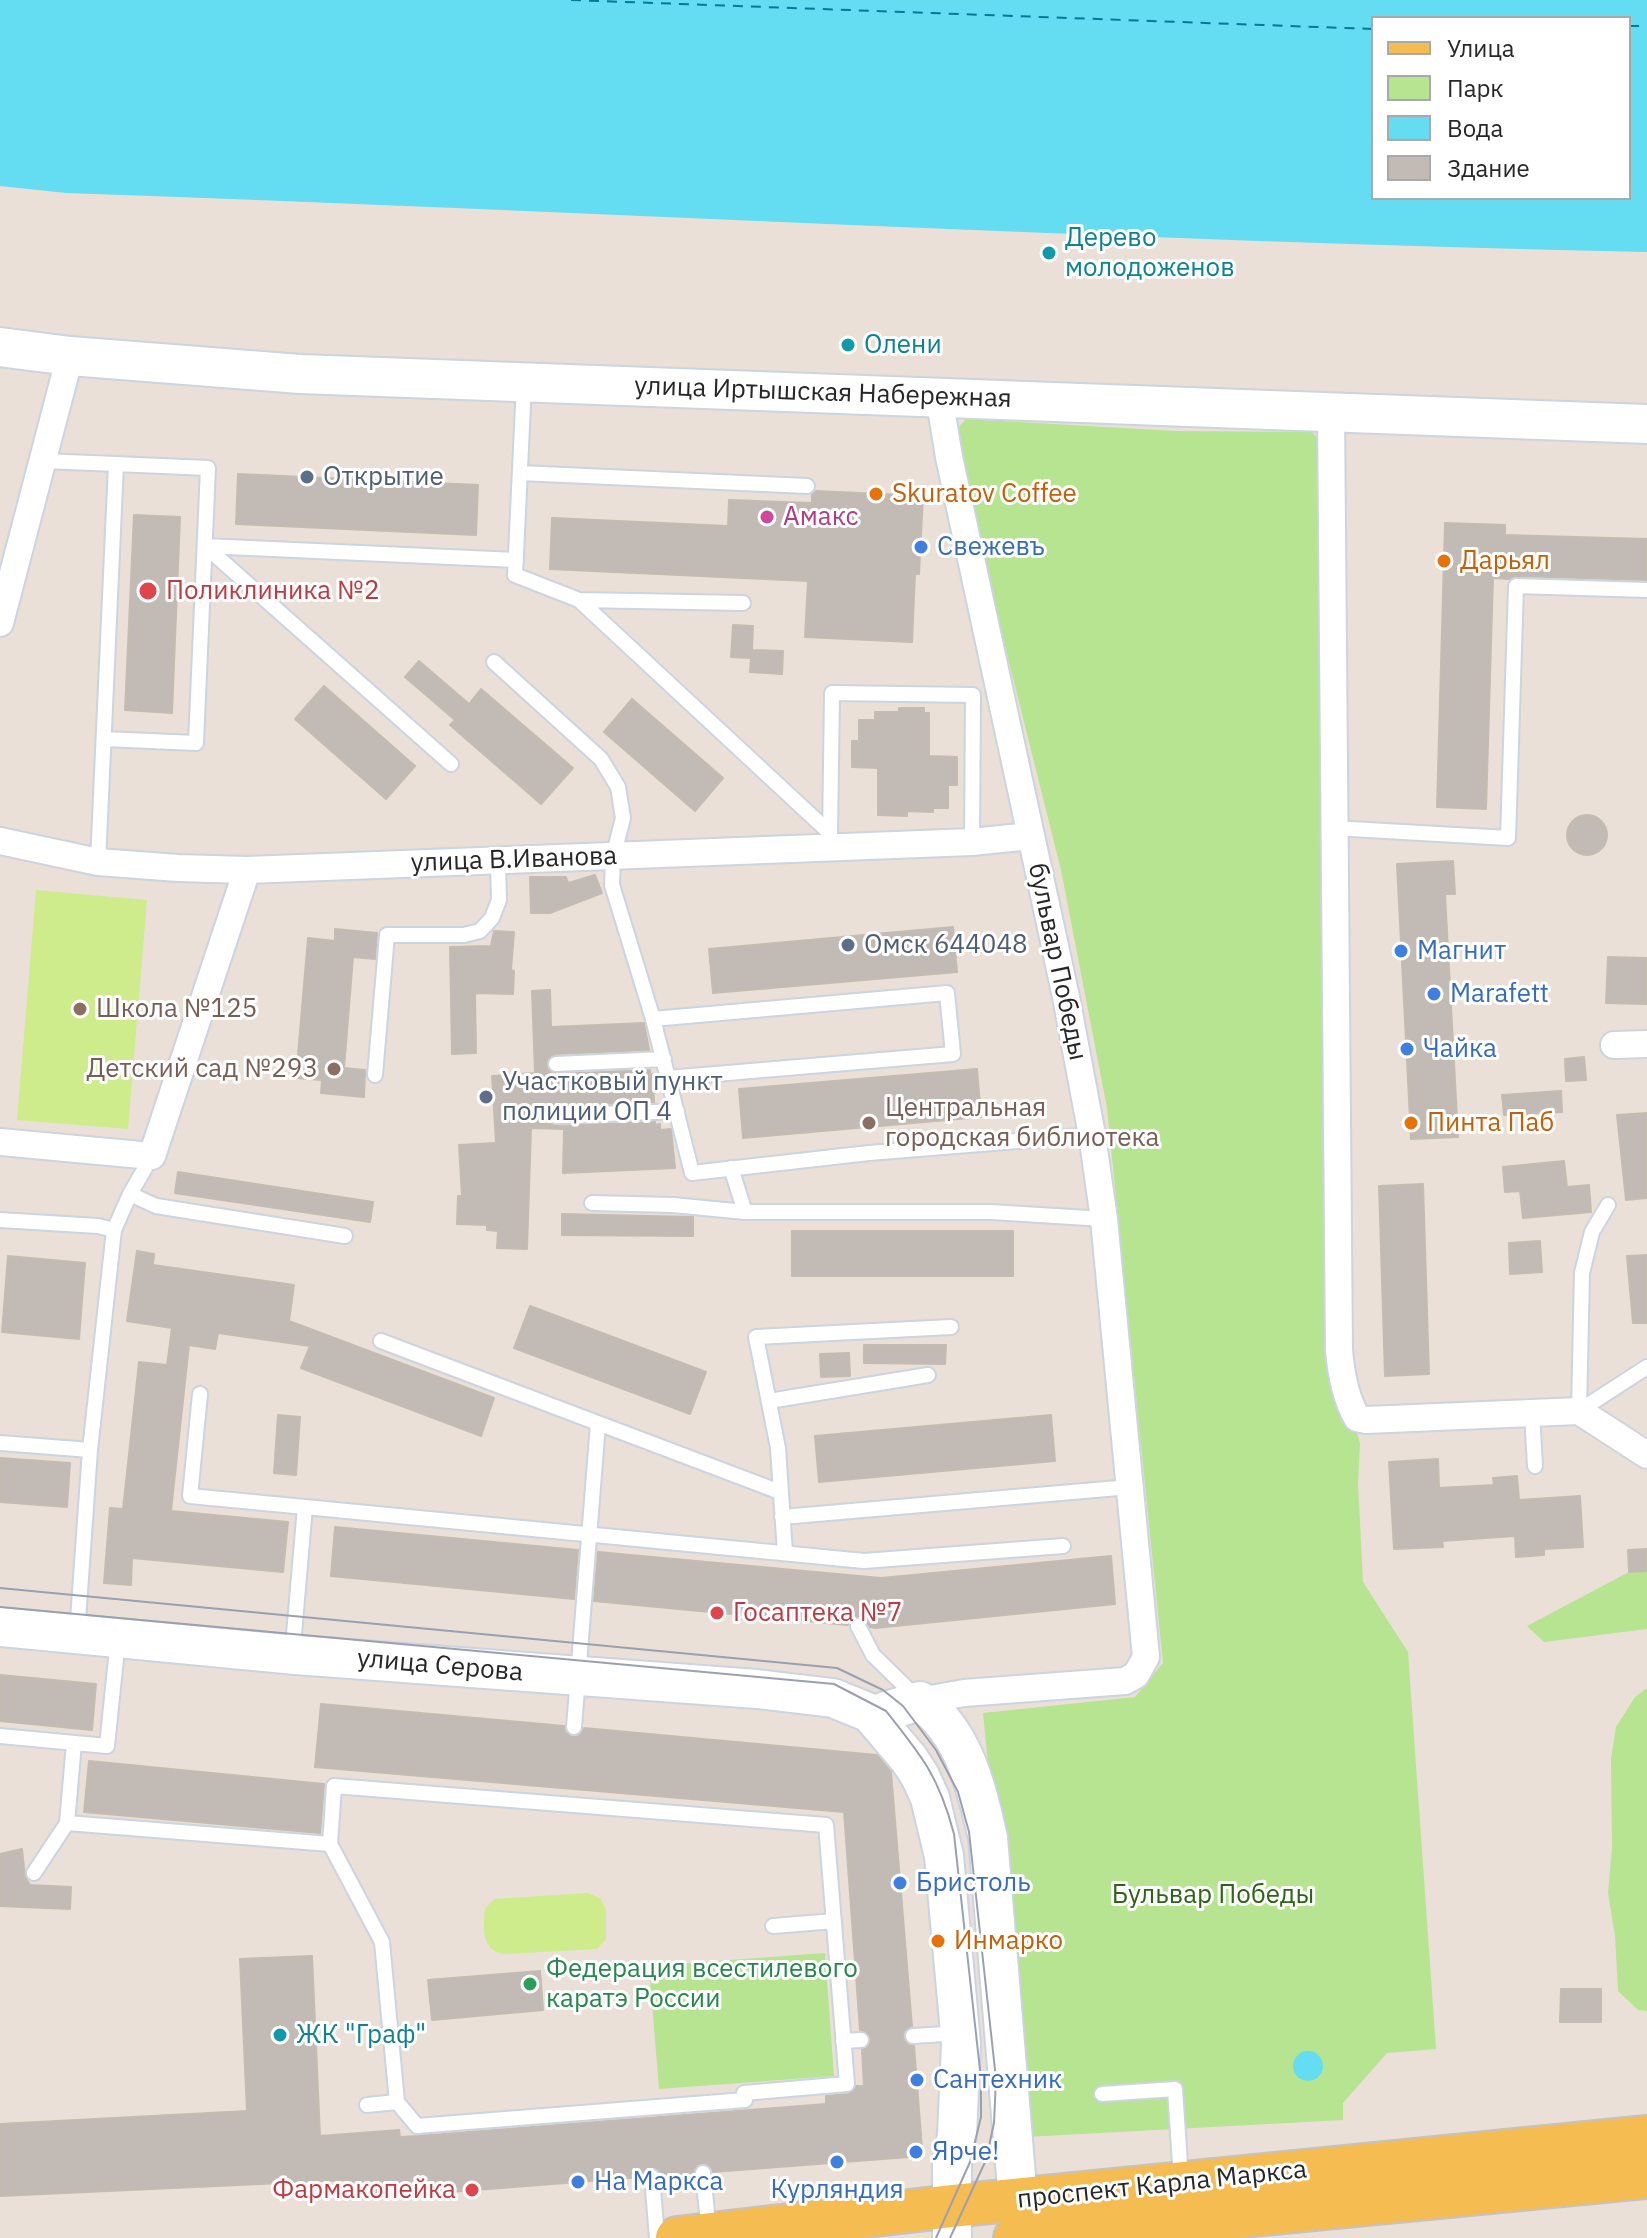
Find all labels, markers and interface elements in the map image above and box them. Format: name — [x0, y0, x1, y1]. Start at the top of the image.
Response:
legend — [1371, 16, 1631, 200]
text: Улица — [1447, 32, 1515, 64]
text: Парк — [1447, 72, 1504, 104]
text: Вода — [1447, 112, 1503, 144]
text: Здание — [1447, 152, 1530, 184]
place label: Дерево молодоженов — [1065, 222, 1235, 284]
marker: Дерево молодоженов — [1040, 244, 1058, 262]
place label: Олени — [864, 329, 942, 361]
marker: Олени — [839, 336, 857, 354]
street label: улица Иртышская Набережная — [634, 371, 1012, 415]
place label: Открытие — [323, 461, 444, 493]
marker: Открытие — [298, 468, 316, 486]
place label: Skuratov Coffee — [892, 478, 1077, 510]
marker: Skuratov Coffee — [867, 485, 885, 503]
place label: Амакс — [783, 501, 859, 533]
marker: Амакс — [758, 508, 776, 526]
place label: Свежевъ — [937, 531, 1045, 563]
marker: Свежевъ — [912, 538, 930, 556]
place label: Дарьял — [1460, 545, 1550, 577]
marker: Дарьял — [1435, 552, 1453, 570]
place label: Поликлиника №2 — [166, 575, 380, 607]
marker: Поликлиника №2 — [137, 580, 159, 602]
street label: улица В.Иванова — [410, 841, 618, 879]
street label: бульвар Победы — [1021, 861, 1093, 1063]
place label: Омск 644048 — [864, 929, 1028, 961]
place label: Магнит — [1417, 935, 1506, 967]
marker: Омск 644048 — [839, 936, 857, 954]
marker: Магнит — [1392, 942, 1410, 960]
place label: Marafett — [1450, 978, 1549, 1010]
marker: Marafett — [1425, 985, 1443, 1003]
place label: Школа №125 — [96, 993, 257, 1025]
marker: Школа №125 — [71, 1000, 89, 1018]
place label: Чайка — [1423, 1033, 1497, 1065]
marker: Чайка — [1398, 1040, 1416, 1058]
place label: Детский сад №293 — [87, 1053, 318, 1085]
marker: Детский сад №293 — [325, 1060, 343, 1078]
place label: Участковый пункт полиции ОП 4 — [502, 1066, 723, 1128]
marker: Участковый пункт полиции ОП 4 — [477, 1088, 495, 1106]
place label: Центральная городская библиотека — [885, 1092, 1159, 1154]
place label: Пинта Паб — [1427, 1107, 1554, 1139]
marker: Центральная городская библиотека — [860, 1114, 878, 1132]
marker: Пинта Паб — [1402, 1114, 1420, 1132]
place label: Госаптека №7 — [733, 1597, 902, 1629]
marker: Госаптека №7 — [708, 1604, 726, 1622]
street label: улица Серова — [356, 1643, 524, 1689]
place label: Бристоль — [916, 1867, 1031, 1899]
marker: Бристоль — [891, 1874, 909, 1892]
park label: Бульвар Победы — [1112, 1879, 1314, 1911]
place label: Инмарко — [954, 1925, 1063, 1957]
marker: Инмарко — [929, 1932, 947, 1950]
place label: Федерация всестилевого каратэ России — [546, 1953, 858, 2014]
marker: Федерация всестилевого каратэ России — [521, 1975, 539, 1993]
place label: ЖК "Граф" — [296, 2019, 426, 2051]
marker: ЖК "Граф" — [271, 2026, 289, 2044]
place label: Сантехник — [933, 2064, 1062, 2096]
marker: Сантехник — [908, 2071, 926, 2089]
place label: Ярче! — [932, 2136, 999, 2168]
marker: Ярче! — [907, 2143, 925, 2161]
marker: Курляндия — [828, 2153, 846, 2171]
street label: проспект Карла Маркса — [1016, 2154, 1308, 2216]
place label: На Маркса — [594, 2166, 723, 2198]
marker: На Маркса — [569, 2173, 587, 2191]
place label: Фармакопейка — [272, 2174, 456, 2206]
place label: Курляндия — [770, 2174, 904, 2206]
marker: Фармакопейка — [463, 2181, 481, 2199]

